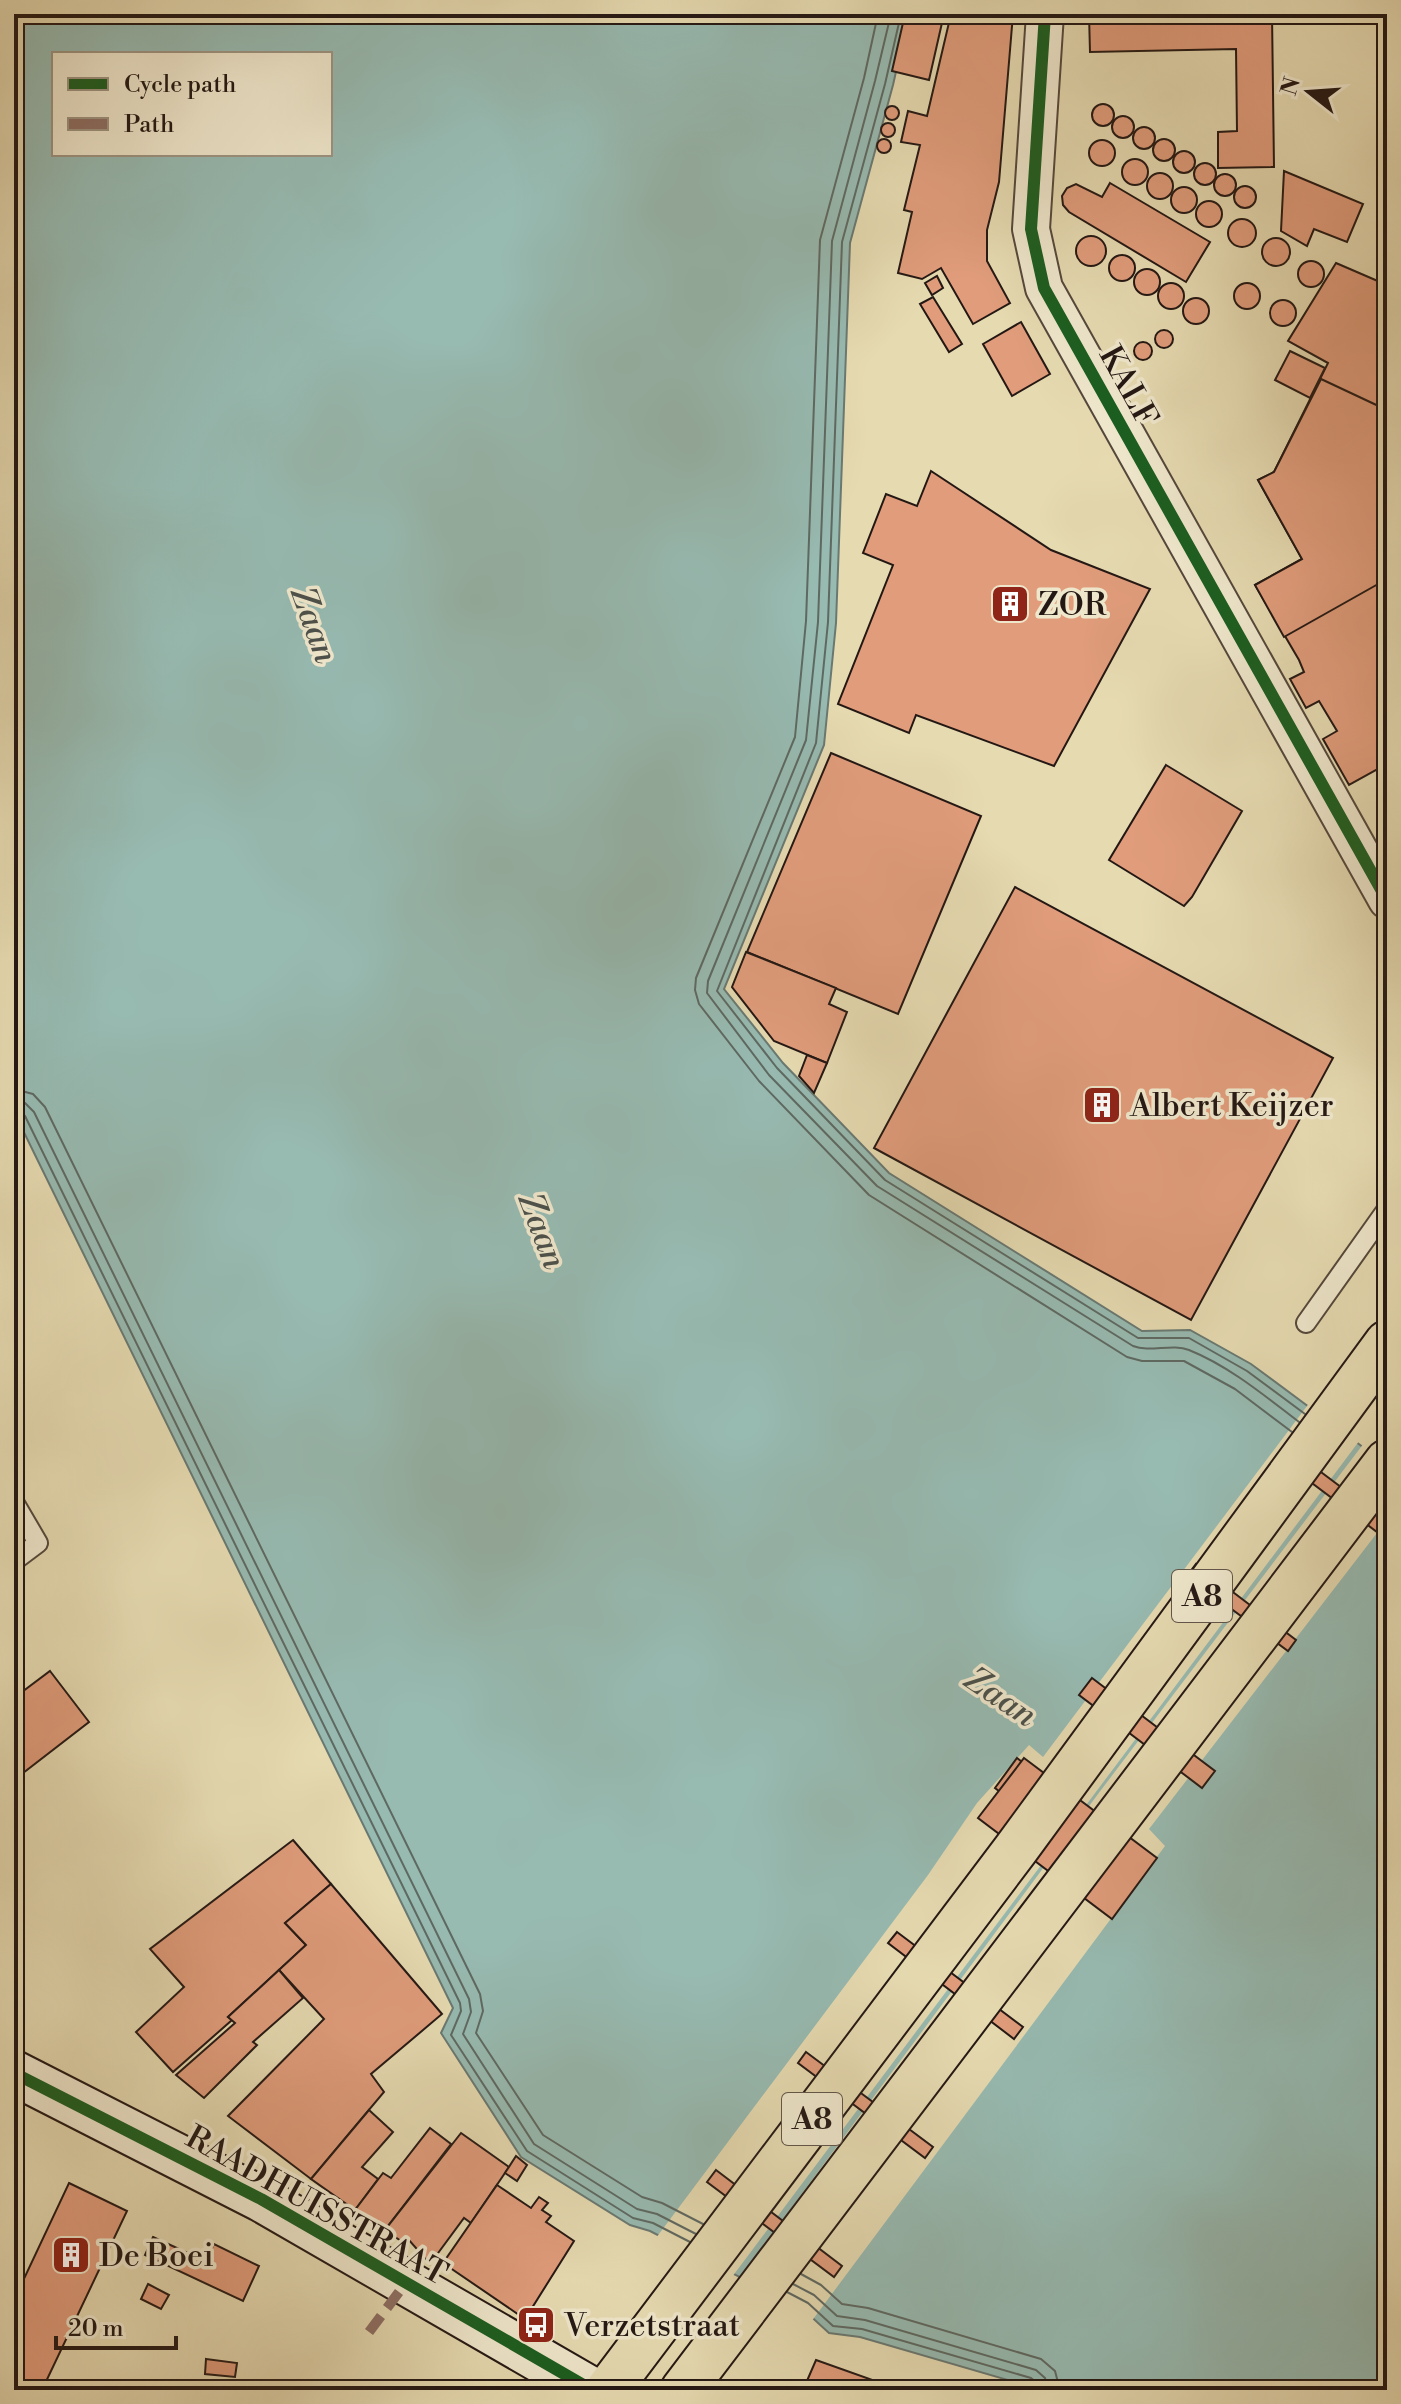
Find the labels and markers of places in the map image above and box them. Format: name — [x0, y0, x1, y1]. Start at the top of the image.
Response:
building icon: ZOR — [989, 583, 1031, 625]
place label: ZOR — [1038, 585, 1107, 625]
building icon: Albert Keijzer — [1081, 1084, 1123, 1126]
place label: Albert Keijzer — [1129, 1086, 1334, 1126]
building icon: De Boei — [50, 2234, 92, 2276]
place label: De Boei — [99, 2236, 214, 2276]
bus stop icon: Verzetstraat — [515, 2304, 557, 2346]
place label: Verzetstraat — [563, 2306, 740, 2346]

